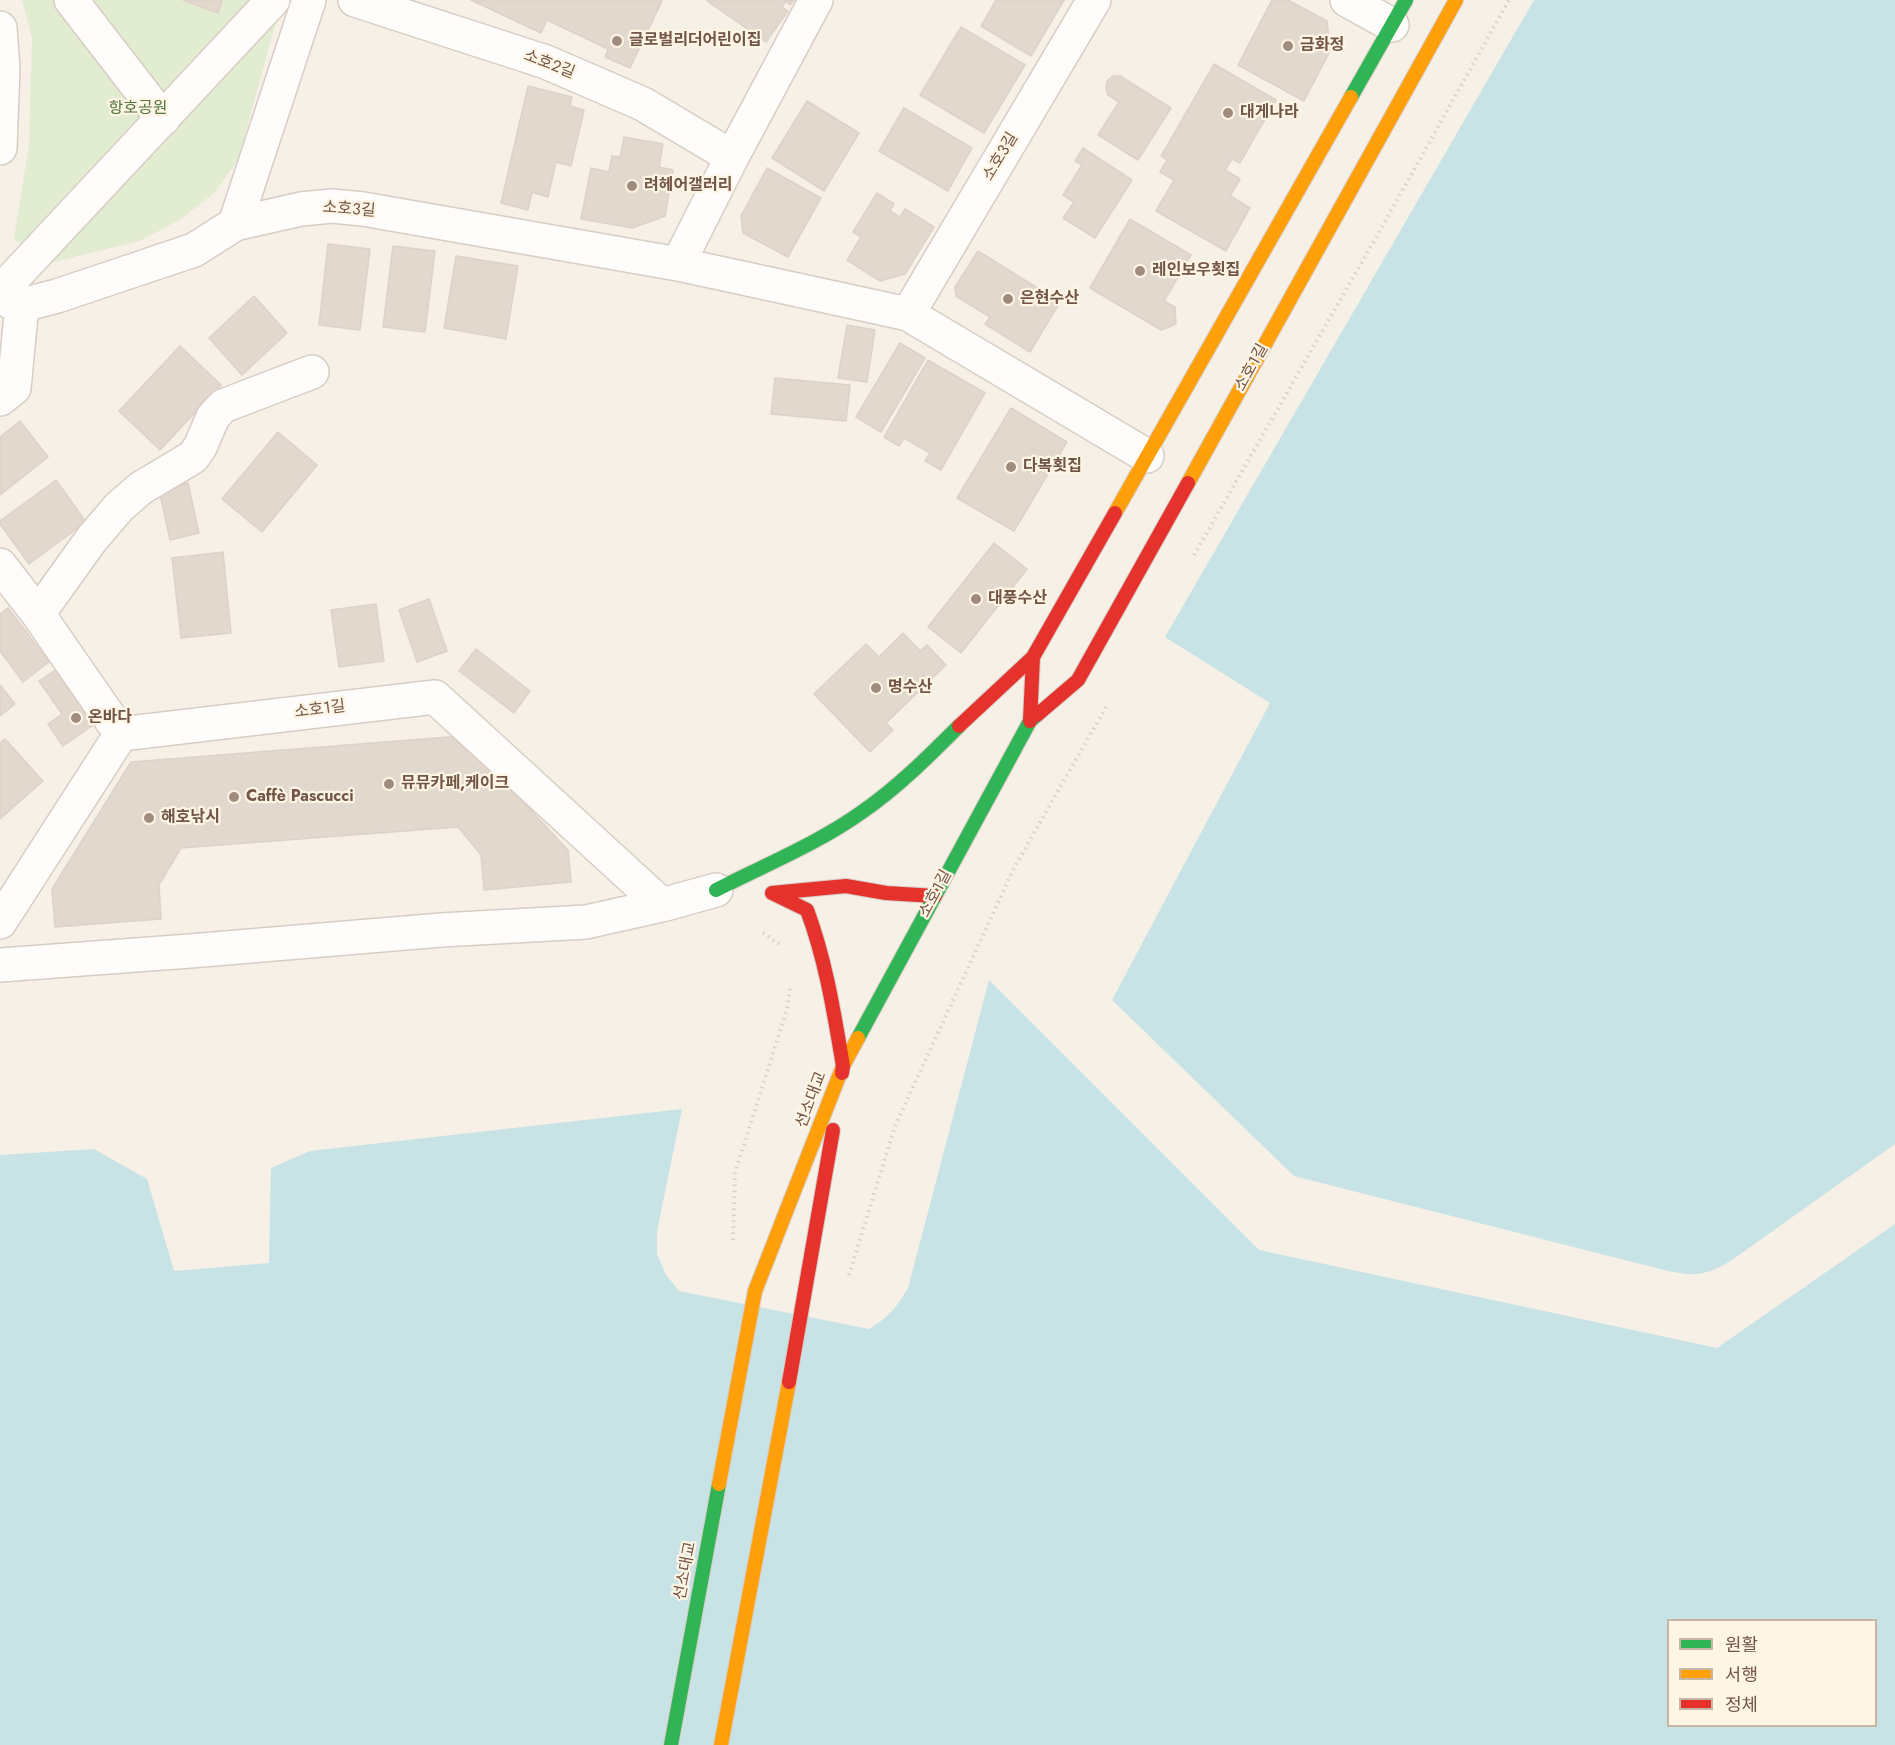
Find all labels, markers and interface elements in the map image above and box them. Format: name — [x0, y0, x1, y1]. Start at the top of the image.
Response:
place label: 글로벌리더어린이집 — [629, 31, 761, 51]
marker: 글로벌리더어린이집 — [610, 34, 624, 48]
place label: 금화정 — [1300, 36, 1344, 56]
marker: 금화정 — [1281, 39, 1295, 53]
street label: 소호2길 — [521, 46, 577, 84]
park label: 항호공원 — [109, 99, 167, 119]
place label: 대게나라 — [1240, 103, 1299, 123]
marker: 대게나라 — [1221, 106, 1235, 120]
street label: 소호3길 — [979, 129, 1023, 185]
place label: 려헤어갤러리 — [644, 176, 732, 196]
marker: 려헤어갤러리 — [625, 179, 639, 193]
street label: 소호3길 — [322, 199, 376, 221]
place label: 레인보우횟집 — [1152, 261, 1240, 281]
marker: 레인보우횟집 — [1133, 264, 1147, 278]
place label: 은현수산 — [1020, 289, 1079, 309]
marker: 은현수산 — [1001, 292, 1015, 306]
street label: 소호1길 — [1231, 341, 1273, 395]
place label: 다복횟집 — [1023, 457, 1082, 477]
marker: 다복횟집 — [1004, 460, 1018, 474]
place label: 대풍수산 — [988, 589, 1047, 609]
marker: 대풍수산 — [969, 592, 983, 606]
place label: 명수산 — [888, 678, 932, 698]
marker: 명수산 — [869, 681, 883, 695]
street label: 소호1길 — [293, 697, 347, 723]
place label: 온바다 — [88, 708, 132, 728]
marker: 온바다 — [69, 711, 83, 725]
place label: 뮤뮤카페,케이크 — [401, 774, 509, 794]
marker: 뮤뮤카페,케이크 — [382, 777, 396, 791]
place label: Caffè Pascucci — [246, 787, 354, 807]
marker: Caffè Pascucci — [227, 790, 241, 804]
place label: 해호낚시 — [161, 808, 220, 828]
marker: 해호낚시 — [142, 811, 156, 825]
street label: 소호1길 — [915, 867, 957, 921]
street label: 선소대교 — [792, 1069, 832, 1131]
street label: 선소대교 — [671, 1540, 701, 1602]
legend — [1667, 1619, 1877, 1727]
text: 원활 — [1725, 1632, 1758, 1658]
text: 서행 — [1725, 1662, 1758, 1688]
text: 정체 — [1725, 1692, 1758, 1718]

